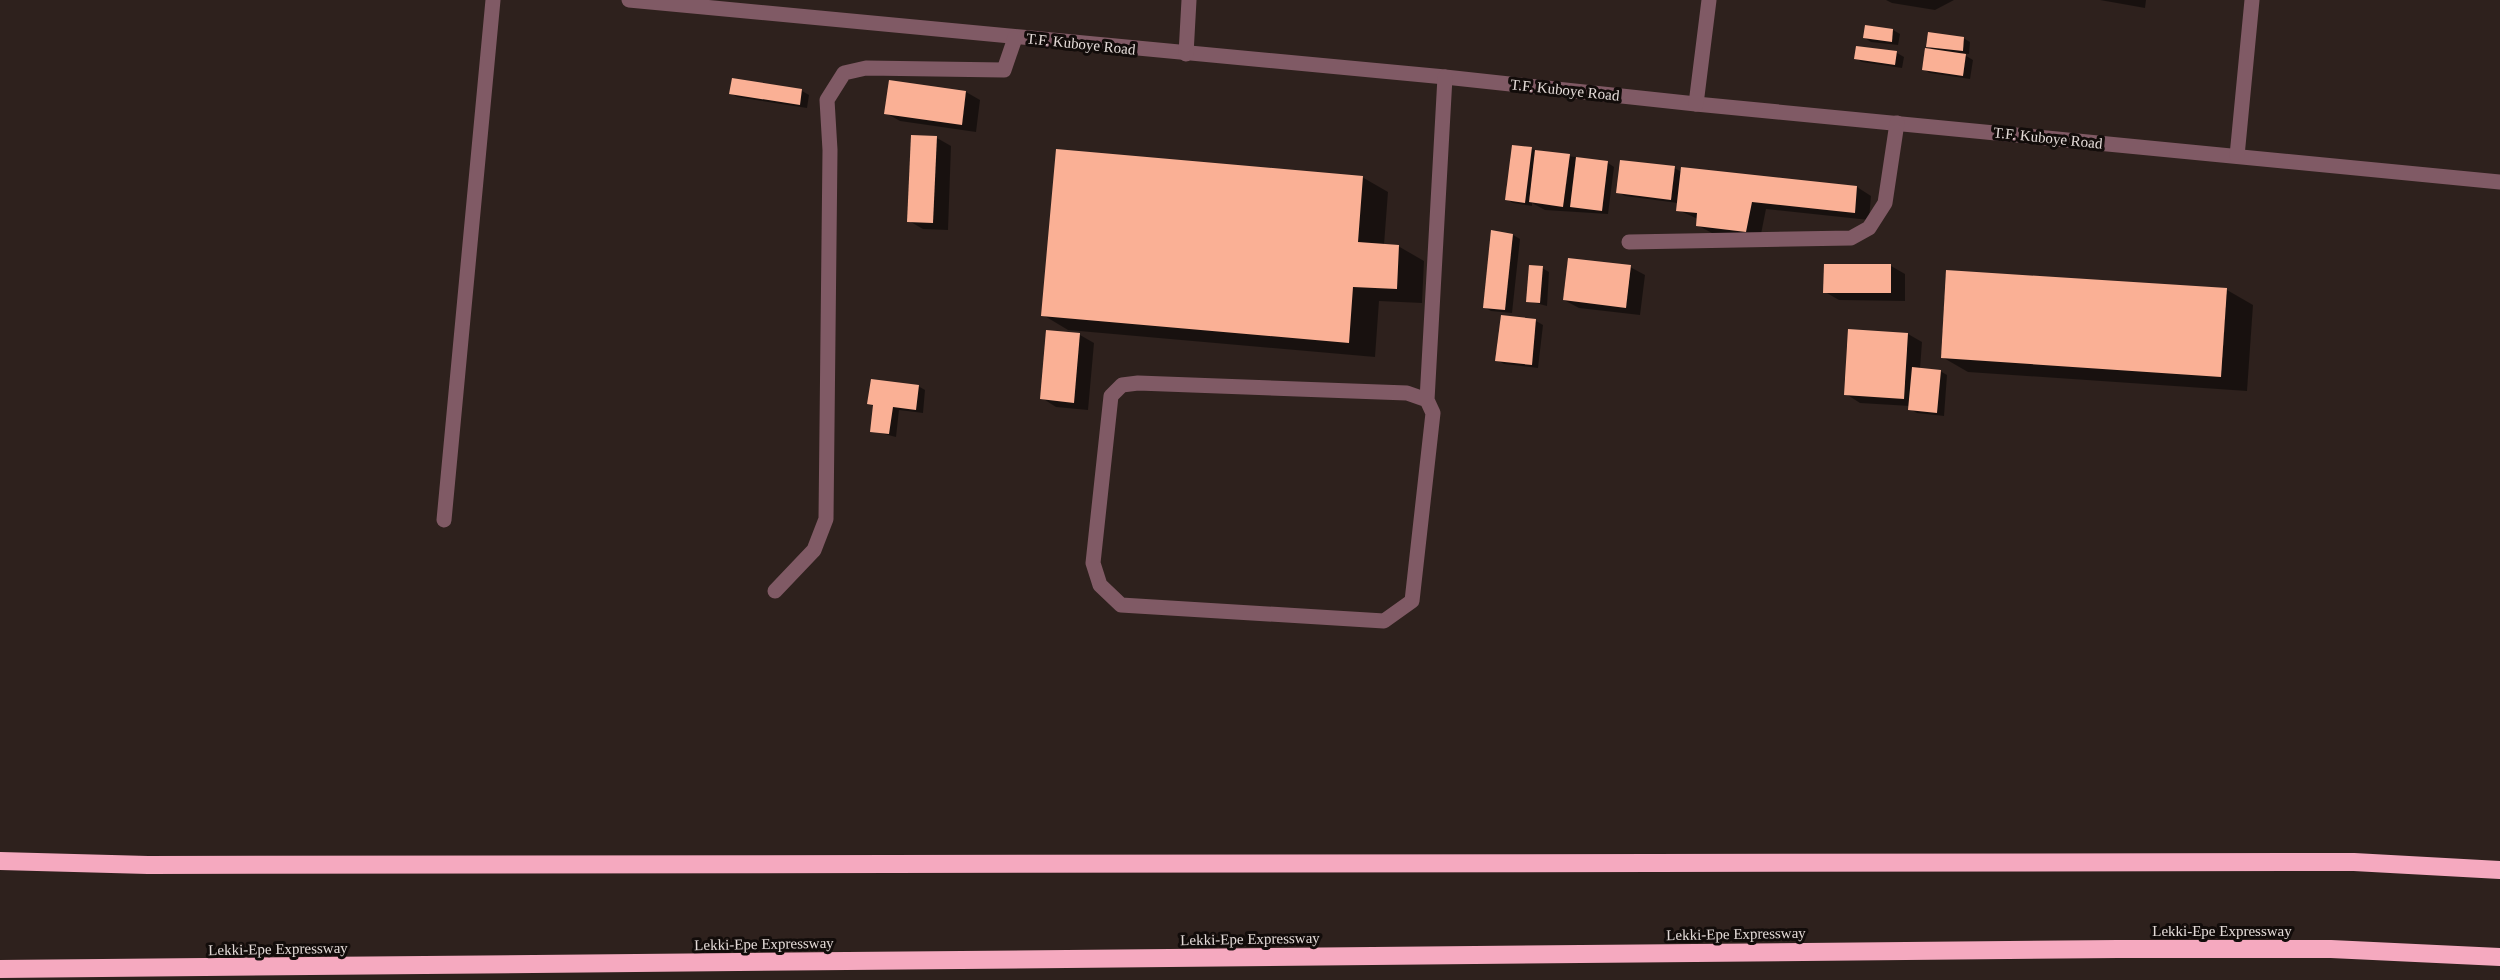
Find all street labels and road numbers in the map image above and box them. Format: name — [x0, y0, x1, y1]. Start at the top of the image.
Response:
street label: T.F. Kuboye Road — [1026, 30, 1137, 58]
street label: T.F. Kuboye Road — [1510, 76, 1621, 104]
street label: T.F. Kuboye Road — [1993, 124, 2104, 152]
street label: Lekki-Epe Expressway — [2152, 923, 2292, 939]
street label: Lekki-Epe Expressway — [1666, 925, 1806, 943]
street label: Lekki-Epe Expressway — [1180, 930, 1320, 948]
street label: Lekki-Epe Expressway — [694, 935, 834, 953]
street label: Lekki-Epe Expressway — [208, 940, 348, 958]

